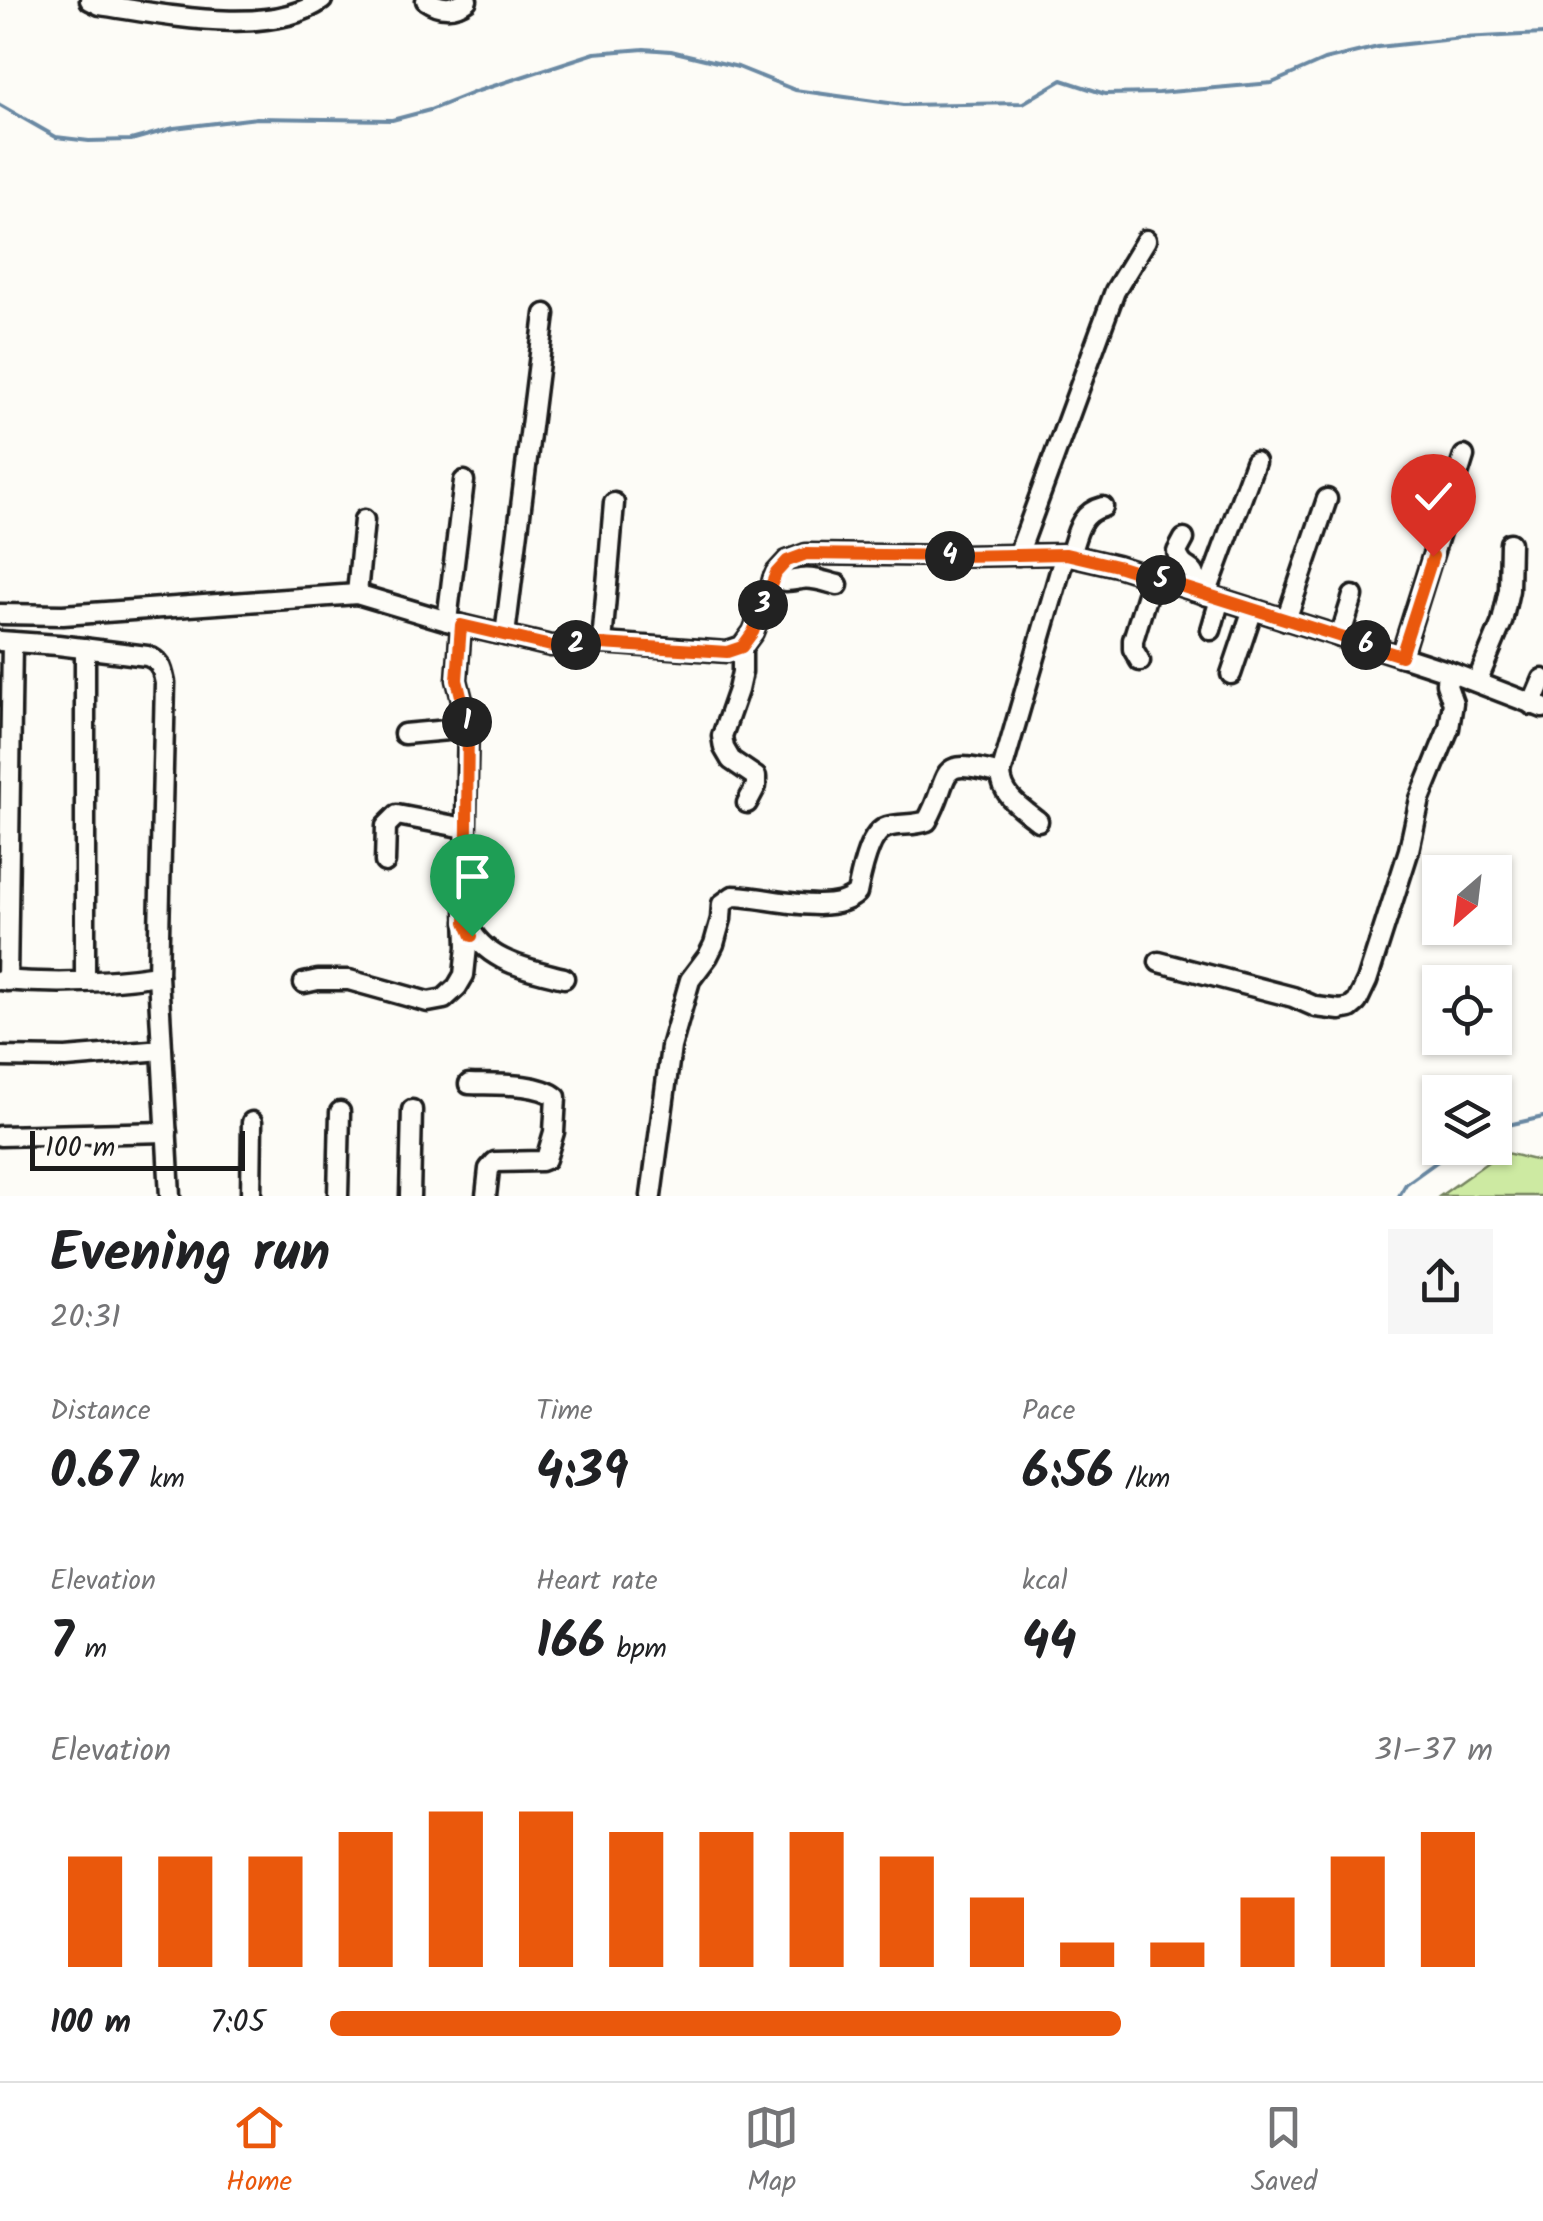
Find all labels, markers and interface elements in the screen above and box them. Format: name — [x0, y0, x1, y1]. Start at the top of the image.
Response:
pin — [1391, 454, 1476, 557]
icon: check — [1406, 469, 1461, 524]
pin: 4 — [925, 531, 975, 581]
text: 4 — [942, 533, 958, 578]
pin: 5 — [1136, 555, 1186, 605]
text: 5 — [1154, 557, 1168, 602]
pin: 3 — [738, 580, 788, 630]
text: 3 — [755, 582, 771, 627]
pin: 2 — [551, 620, 601, 670]
pin: 6 — [1341, 620, 1391, 670]
text: 2 — [568, 622, 584, 667]
text: 6 — [1358, 622, 1374, 667]
pin: 1 — [442, 697, 492, 747]
text: 1 — [463, 699, 471, 744]
pin — [430, 834, 515, 937]
icon: arrive — [445, 849, 500, 904]
north arrow — [1422, 855, 1512, 945]
map controls — [1422, 855, 1512, 1165]
button: locate — [1422, 965, 1512, 1055]
button: layers — [1422, 1075, 1512, 1165]
scale bar — [30, 1126, 245, 1170]
text: 100 m — [45, 1126, 115, 1171]
text: Evening run — [50, 1212, 330, 1299]
button: share — [1388, 1229, 1493, 1334]
text: 20:31 — [50, 1293, 121, 1344]
text: Distance — [50, 1389, 151, 1434]
text: Time — [536, 1389, 593, 1434]
text: Pace — [1022, 1389, 1075, 1434]
text: 0.67 — [50, 1434, 138, 1514]
text: 4:39 — [536, 1434, 628, 1514]
text: 6:56 — [1022, 1434, 1114, 1514]
text: km — [138, 1457, 185, 1502]
text: /km — [1114, 1457, 1170, 1502]
text: Elevation — [50, 1559, 156, 1604]
text: Heart rate — [536, 1559, 658, 1604]
text: kcal — [1022, 1559, 1068, 1604]
text: 7 — [50, 1604, 74, 1684]
text: 166 — [536, 1604, 605, 1684]
text: 44 — [1022, 1604, 1077, 1684]
text: m — [74, 1627, 107, 1672]
text: bpm — [605, 1627, 667, 1672]
text: Elevation — [50, 1726, 171, 1777]
text: 31–37 m — [1374, 1726, 1493, 1777]
text: 100 m — [50, 1998, 131, 2049]
text: 7:05 — [210, 1998, 266, 2049]
tab: Home — [226, 2100, 292, 2205]
tab: Map — [744, 2100, 799, 2205]
tab: Saved — [1251, 2100, 1317, 2205]

